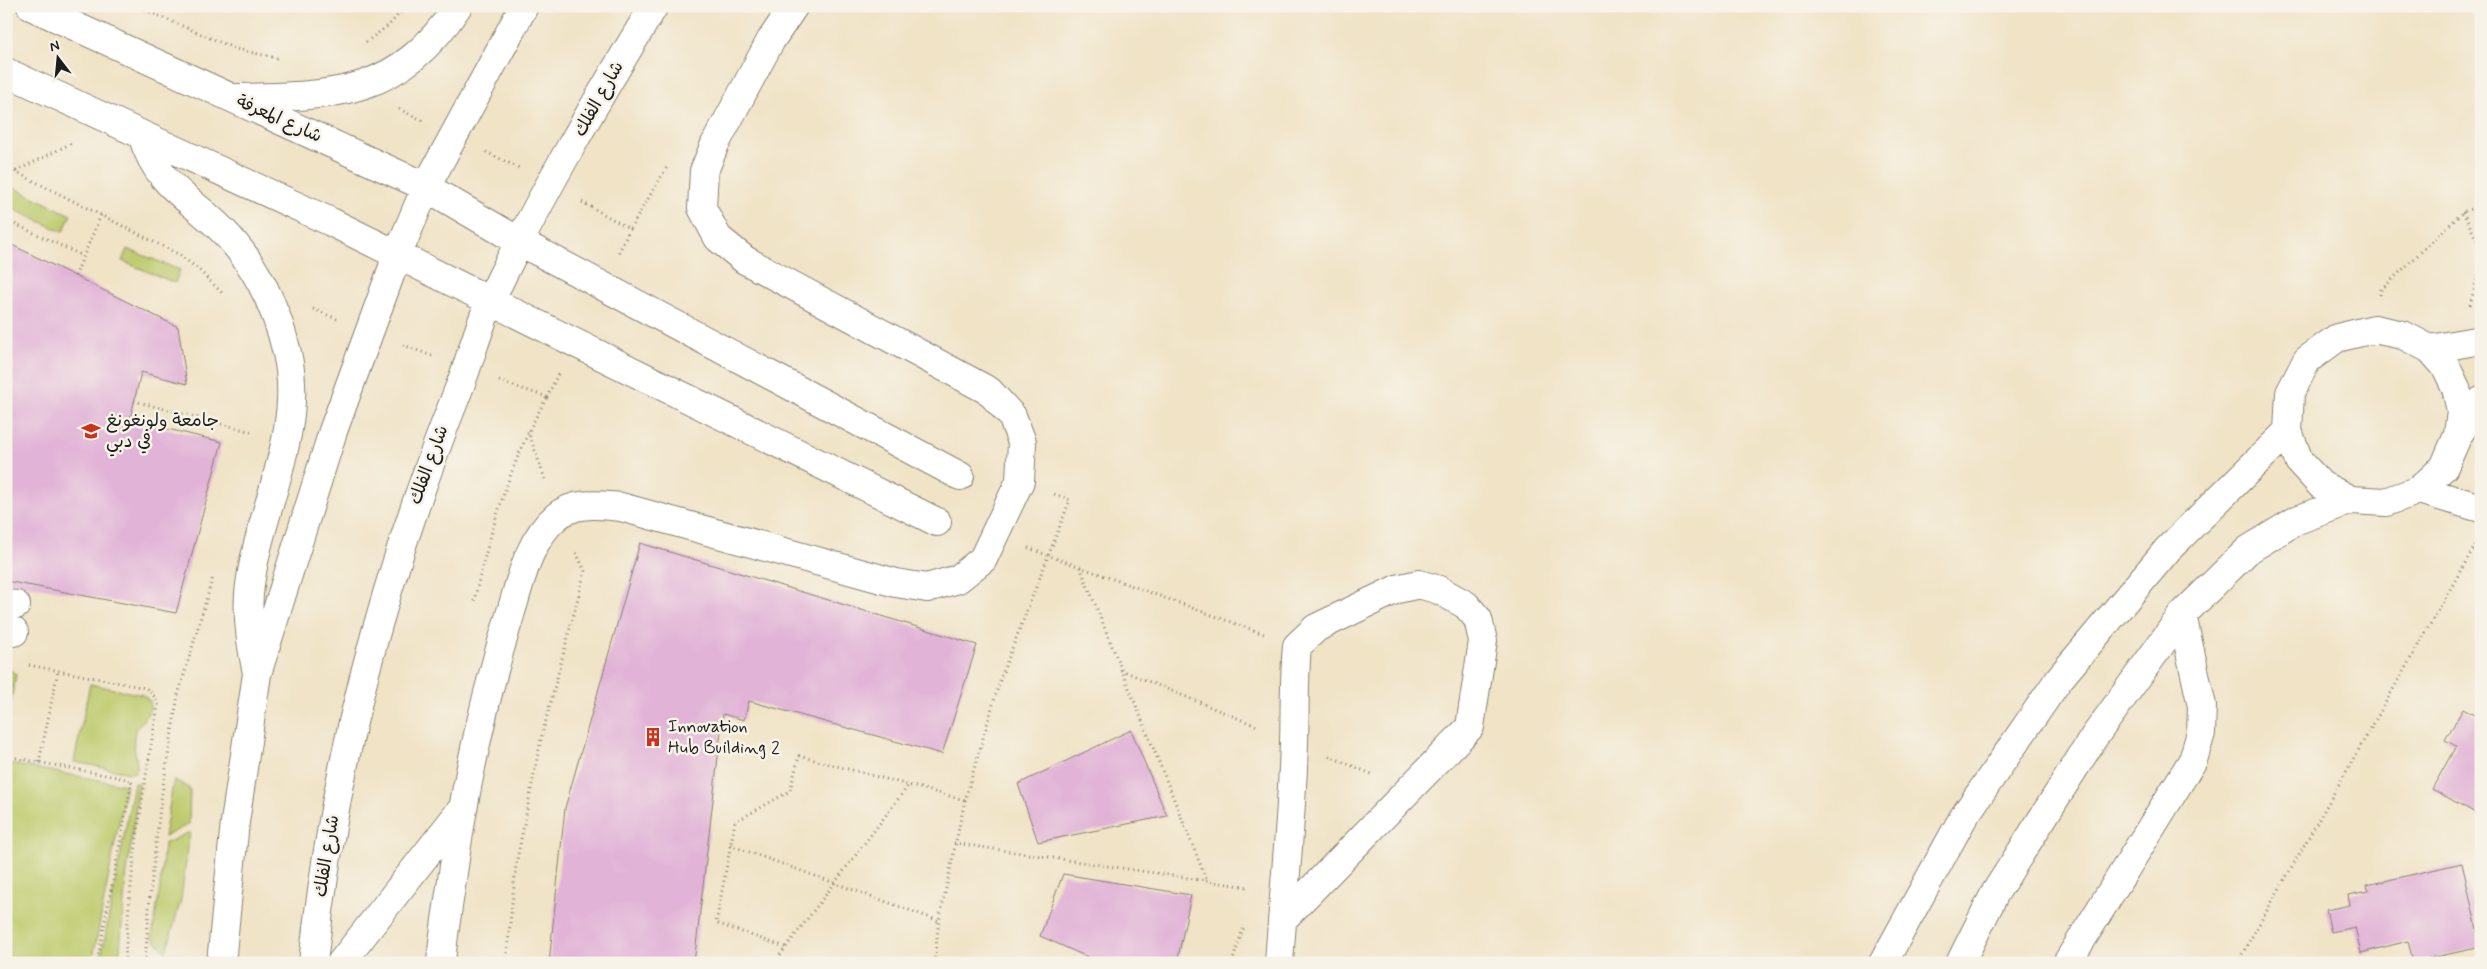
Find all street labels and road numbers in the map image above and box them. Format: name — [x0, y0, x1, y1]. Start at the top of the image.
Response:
street label: شارع الفلك — [568, 57, 630, 141]
street label: شارع المعرفة — [232, 89, 326, 149]
street label: شارع الفلك — [404, 422, 454, 508]
street label: شارع الفلك — [309, 813, 345, 899]

